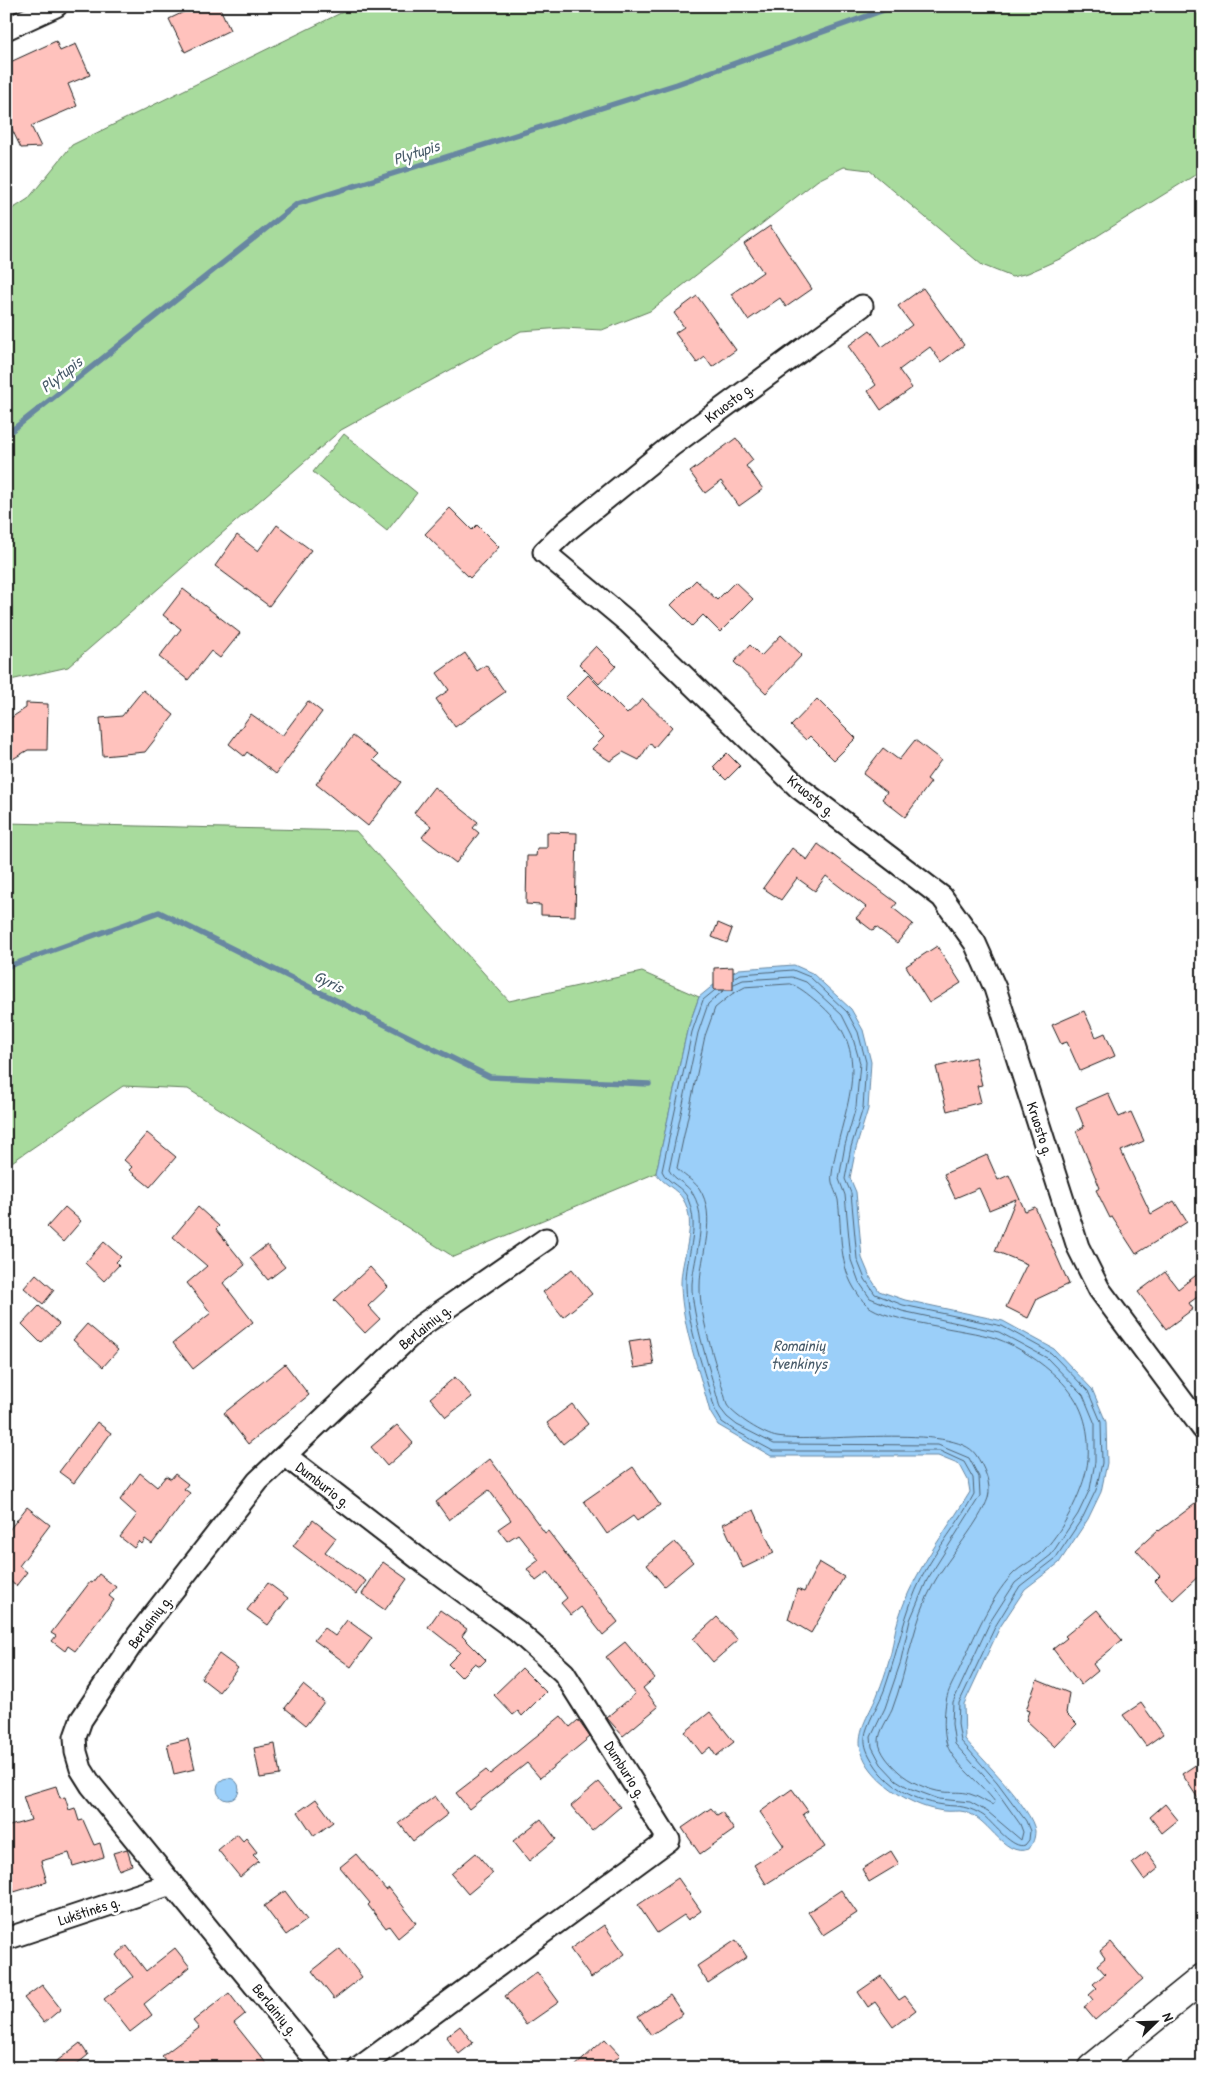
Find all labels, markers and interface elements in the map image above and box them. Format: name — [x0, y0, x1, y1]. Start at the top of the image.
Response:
water label: Plytupis — [390, 134, 444, 170]
water label: Plytupis — [36, 350, 88, 397]
street label: Kruosto g. — [700, 377, 757, 428]
street label: Kruosto g. — [783, 770, 840, 821]
water label: Gyris — [310, 964, 349, 999]
street label: Kruosto g. — [1022, 1099, 1059, 1159]
street label: Berlainių g. — [394, 1299, 455, 1354]
water label: Romainių tvenkinys — [771, 1334, 829, 1374]
street label: Dumburio g. — [292, 1457, 355, 1513]
street label: Berlainių g. — [123, 1591, 177, 1653]
street label: Dumburio g. — [600, 1737, 651, 1802]
street label: Lukštinės g. — [55, 1891, 123, 1930]
street label: Berlainių g. — [248, 1979, 303, 2040]
north arrow — [1132, 1996, 1182, 2046]
text: N — [1158, 2010, 1179, 2024]

